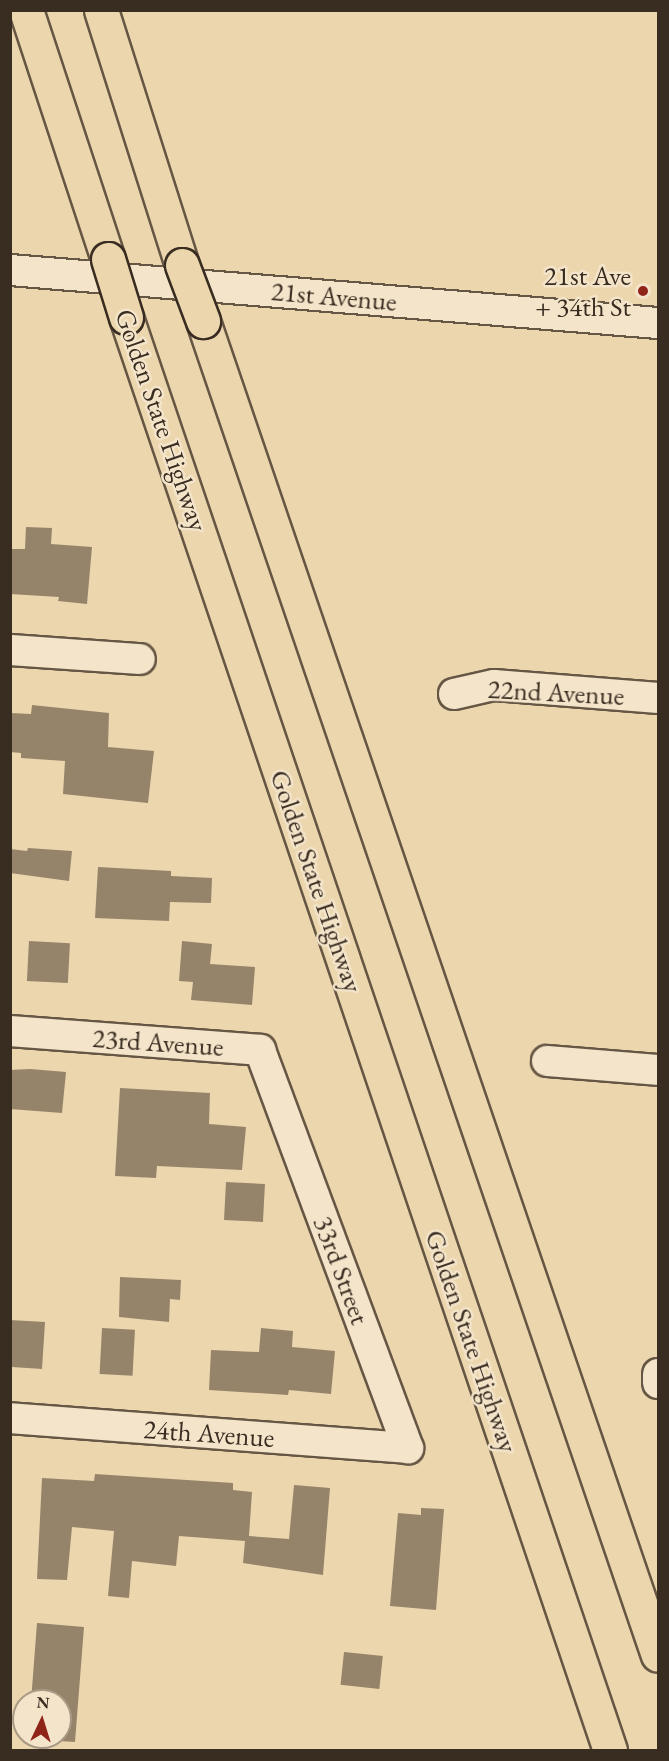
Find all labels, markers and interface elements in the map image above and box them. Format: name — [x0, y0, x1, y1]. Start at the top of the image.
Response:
place label: 21st Ave + 34th St — [535, 259, 631, 322]
street label: 21st Avenue — [270, 274, 398, 318]
marker: 21st Ave + 34th St — [636, 284, 650, 298]
street label: Golden State Highway — [109, 305, 215, 535]
street label: 22nd Avenue — [487, 672, 625, 712]
street label: Golden State Highway — [264, 766, 370, 996]
street label: 23rd Avenue — [91, 1021, 225, 1063]
street label: 33rd Street — [307, 1211, 377, 1329]
street label: Golden State Highway — [419, 1226, 525, 1456]
street label: 24th Avenue — [142, 1412, 276, 1454]
north arrow — [12, 1689, 72, 1749]
text: N — [36, 1692, 50, 1713]

